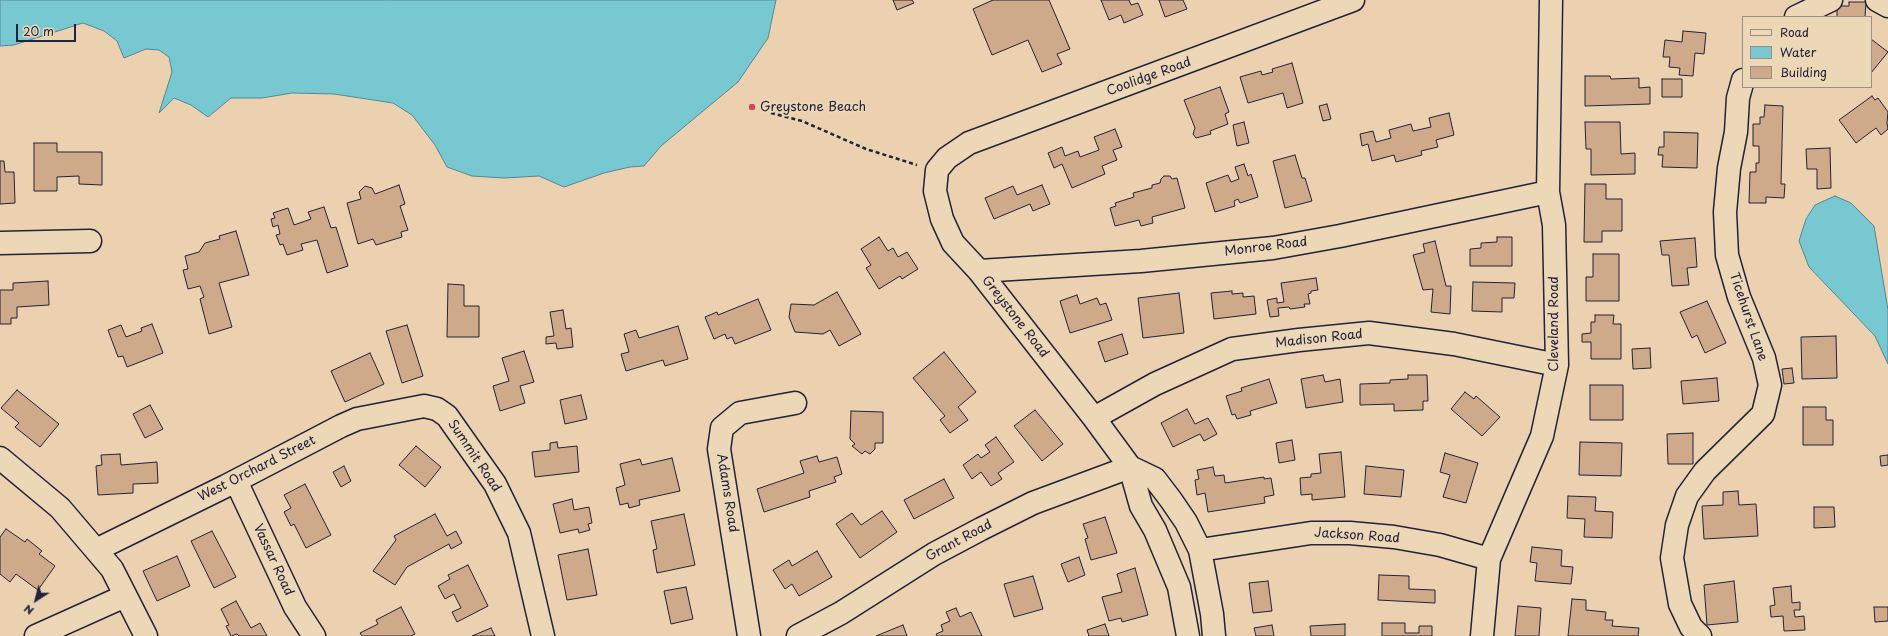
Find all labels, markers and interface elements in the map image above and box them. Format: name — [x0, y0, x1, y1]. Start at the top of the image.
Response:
scale bar — [18, 16, 78, 42]
legend — [1742, 16, 1872, 88]
text: 20 m — [23, 22, 54, 40]
text: Road — [1780, 23, 1809, 41]
text: Water — [1780, 43, 1816, 61]
street label: Coolidge Road — [1105, 54, 1193, 100]
text: Building — [1780, 63, 1827, 81]
place label: Greystone Beach — [760, 99, 866, 115]
marker: Greystone Beach — [747, 102, 757, 112]
street label: Monroe Road — [1224, 234, 1308, 260]
street label: Ticehurst Lane — [1726, 271, 1770, 363]
street label: Greystone Road — [978, 273, 1052, 361]
street label: Cleveland Road — [1546, 276, 1562, 372]
street label: Madison Road — [1275, 327, 1363, 351]
street label: Summit Road — [444, 417, 504, 495]
street label: West Orchard Street — [196, 433, 318, 505]
street label: Adams Road — [713, 452, 741, 534]
street label: Grant Road — [923, 517, 995, 565]
street label: Vassar Road — [250, 522, 296, 598]
street label: Jackson Road — [1314, 525, 1400, 547]
north arrow — [16, 580, 56, 620]
text: N — [20, 601, 37, 620]

